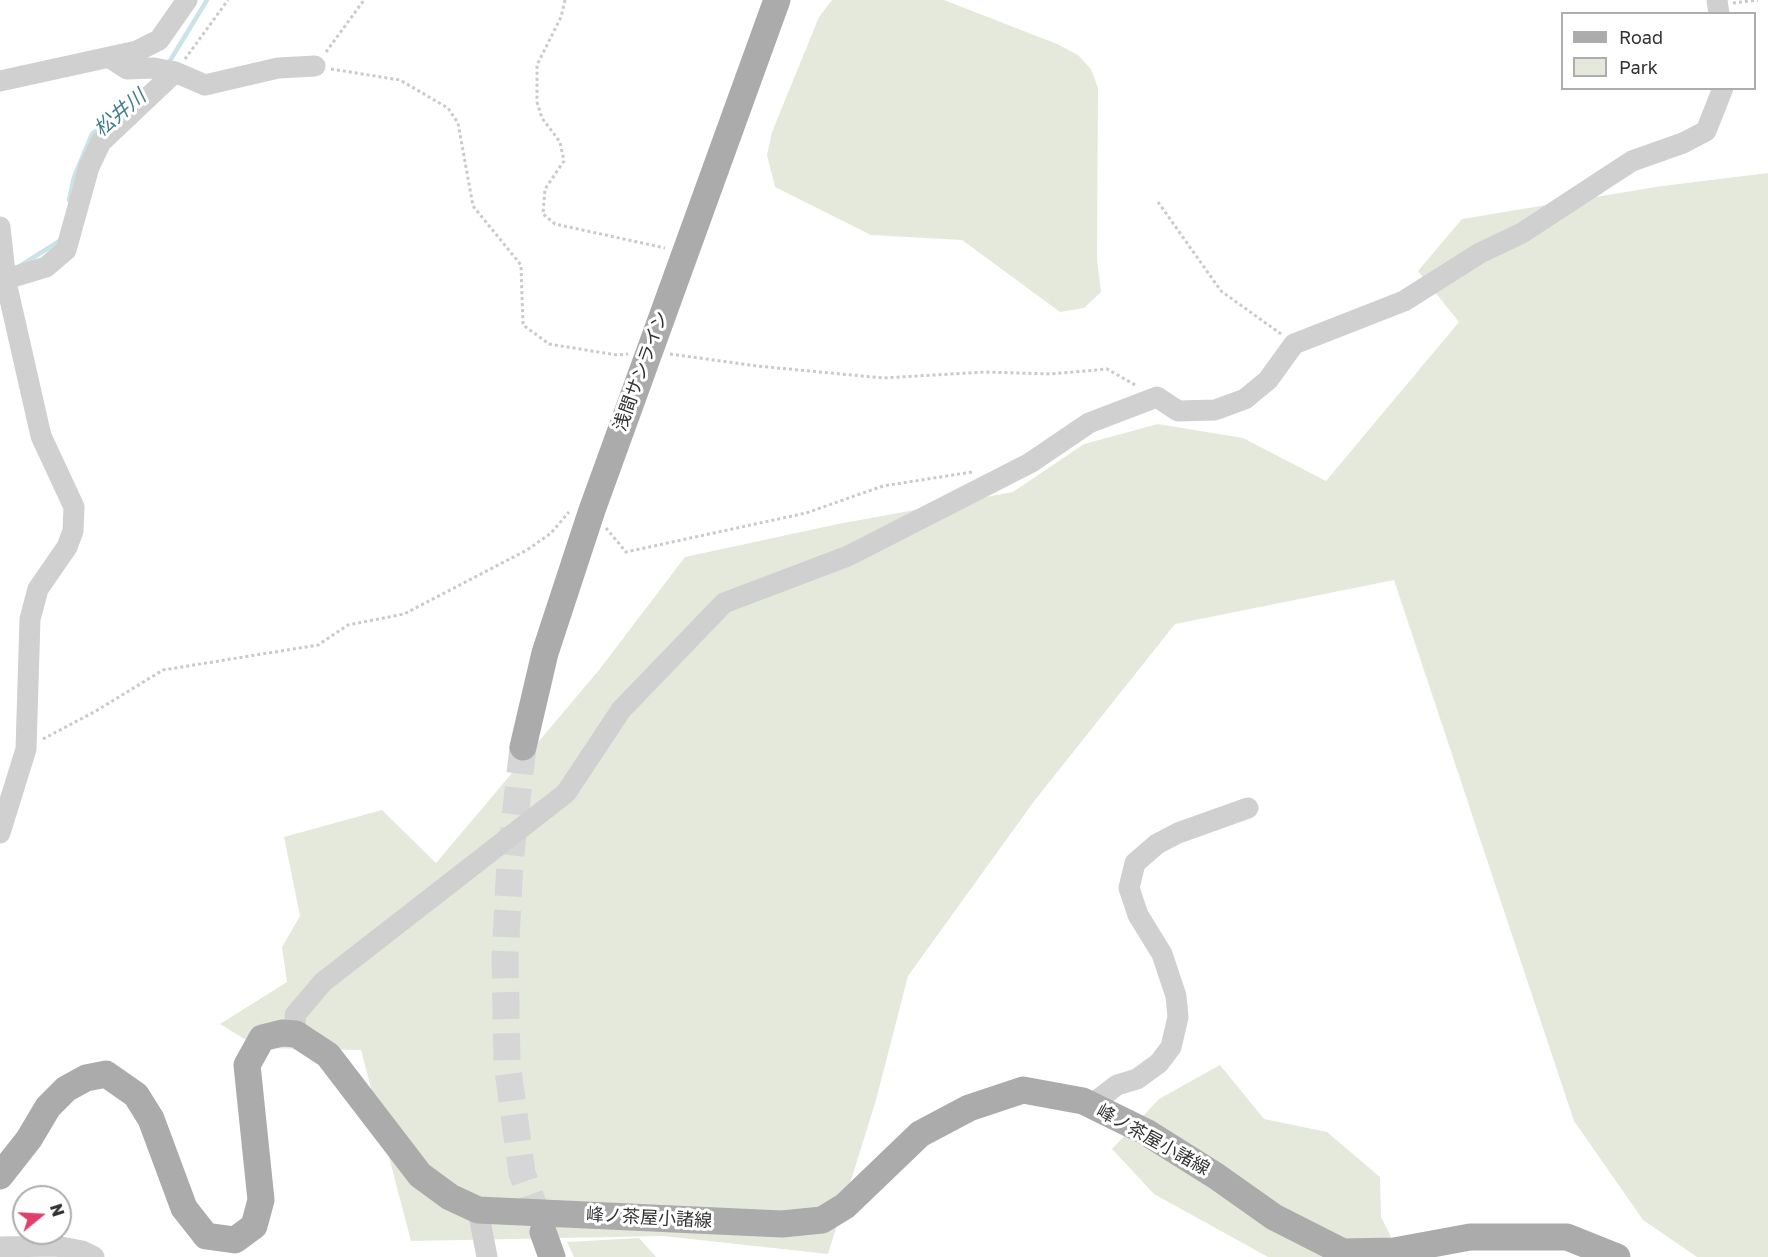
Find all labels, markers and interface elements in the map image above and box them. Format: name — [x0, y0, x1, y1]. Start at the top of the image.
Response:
legend — [1561, 12, 1756, 90]
text: Road — [1619, 26, 1663, 48]
text: Park — [1619, 56, 1658, 78]
water label: 松井川 — [89, 85, 151, 141]
street label: 浅間サンライン — [609, 308, 673, 434]
street label: 峰ノ茶屋小諸線 — [1093, 1100, 1213, 1180]
north arrow — [12, 1185, 72, 1245]
text: N — [46, 1201, 69, 1219]
street label: 峰ノ茶屋小諸線 — [586, 1204, 712, 1232]

